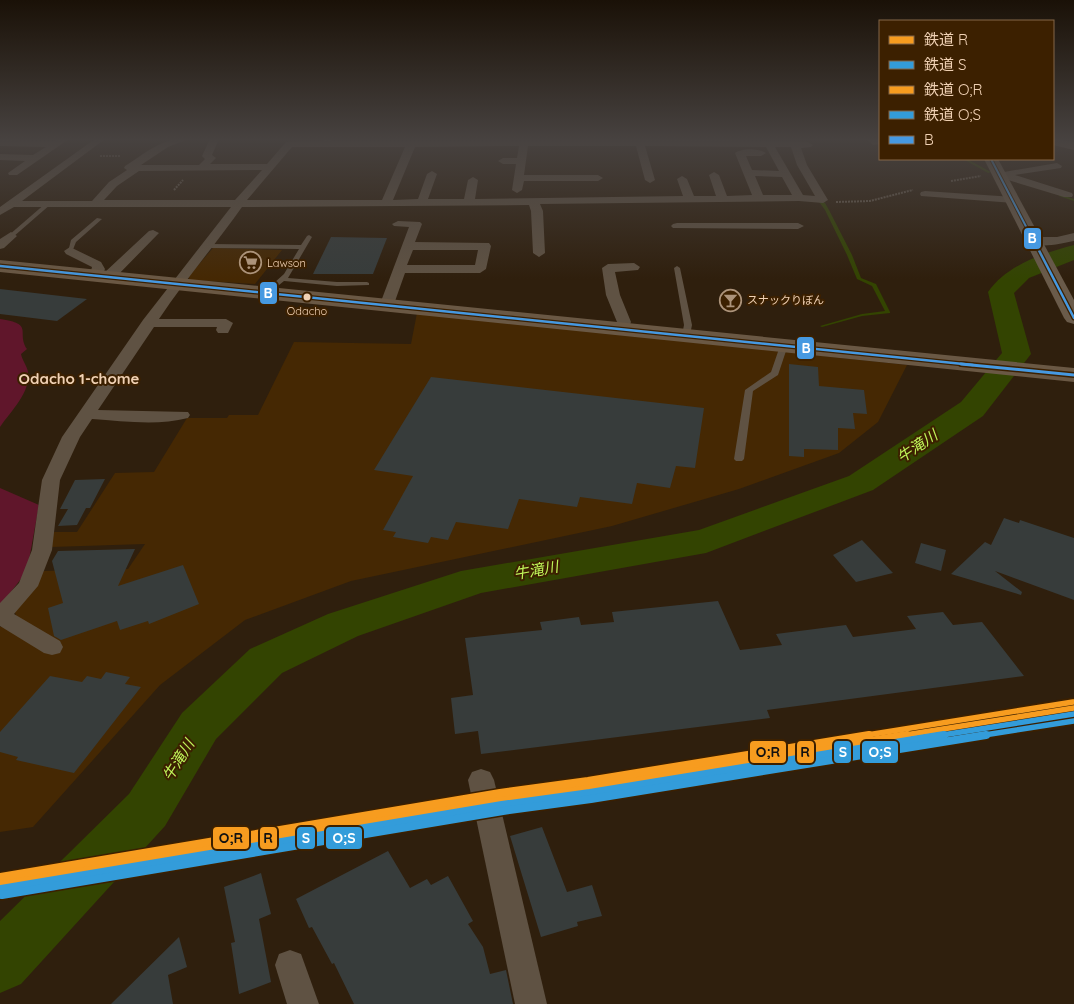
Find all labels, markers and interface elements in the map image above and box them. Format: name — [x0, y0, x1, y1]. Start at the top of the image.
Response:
legend — [879, 20, 1054, 160]
text: 鉄道 R — [924, 30, 968, 49]
text: 鉄道 S — [924, 55, 967, 74]
text: 鉄道 O;R — [924, 80, 983, 99]
text: 鉄道 O;S — [924, 105, 981, 124]
text: B — [924, 130, 934, 149]
line badge: B — [1023, 227, 1042, 250]
text: B — [1027, 229, 1037, 247]
supermarket icon: Lawson — [239, 251, 263, 275]
place label: Lawson — [267, 256, 306, 270]
line badge: B — [259, 281, 278, 305]
text: B — [263, 284, 273, 302]
bar icon: スナックりぼん — [719, 288, 743, 312]
marker: Odacho — [302, 292, 312, 302]
place label: スナックりぼん — [747, 293, 824, 307]
place label: Odacho — [287, 304, 328, 318]
line badge: B — [796, 336, 815, 360]
text: B — [801, 339, 811, 357]
district label: Odacho 1-chome — [19, 369, 140, 388]
water label: 牛滝川 — [893, 424, 943, 466]
water label: 牛滝川 — [512, 556, 562, 583]
water label: 牛滝川 — [158, 734, 199, 784]
line badge: O;R — [749, 740, 787, 764]
line badge: R — [796, 740, 815, 764]
line badge: S — [833, 740, 852, 764]
line badge: O;S — [861, 740, 899, 764]
text: O;R — [756, 743, 781, 761]
text: R — [800, 743, 810, 761]
text: S — [839, 743, 847, 761]
text: O;S — [868, 743, 892, 761]
line badge: O;R — [212, 826, 250, 850]
line badge: R — [259, 826, 278, 850]
line badge: S — [296, 826, 316, 850]
line badge: O;S — [325, 826, 363, 850]
text: O;R — [219, 829, 244, 847]
text: R — [263, 829, 273, 847]
text: S — [302, 829, 310, 847]
text: O;S — [332, 829, 356, 847]

